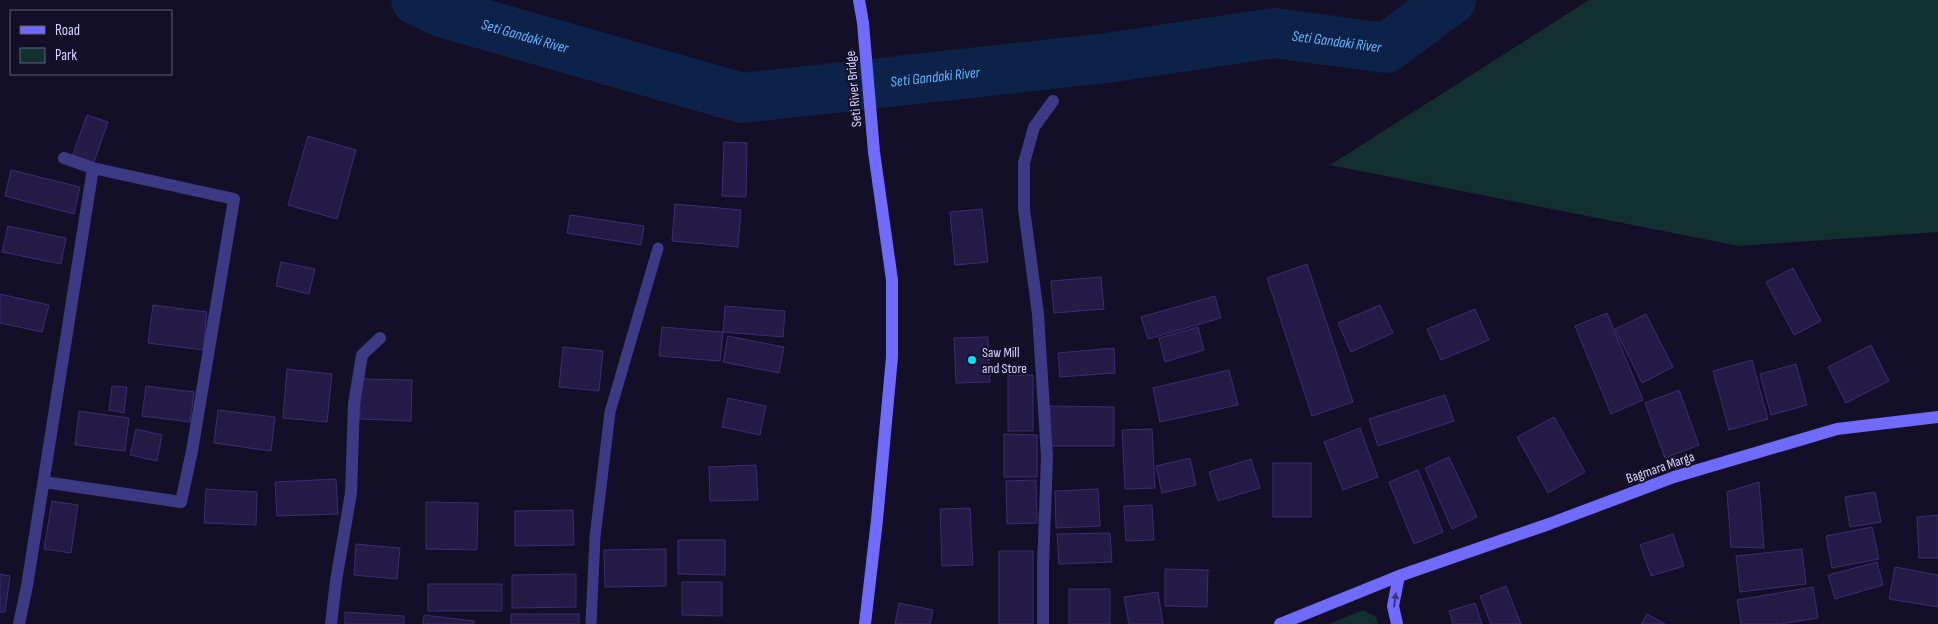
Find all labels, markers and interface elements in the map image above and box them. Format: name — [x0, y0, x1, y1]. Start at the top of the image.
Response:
legend — [10, 10, 172, 75]
water label: Seti Gandaki River — [479, 15, 571, 58]
text: Road — [55, 21, 80, 40]
water label: Seti Gandaki River — [1291, 27, 1383, 57]
text: Park — [55, 46, 77, 65]
street label: Seti River Bridge — [842, 50, 865, 128]
water label: Seti Gandaki River — [890, 63, 981, 92]
place label: Saw Mill and Store — [982, 344, 1027, 377]
marker: Saw Mill and Store — [966, 354, 978, 366]
street label: Bagmara Marga — [1624, 448, 1697, 487]
one-way arrow — [1391, 592, 1399, 608]

